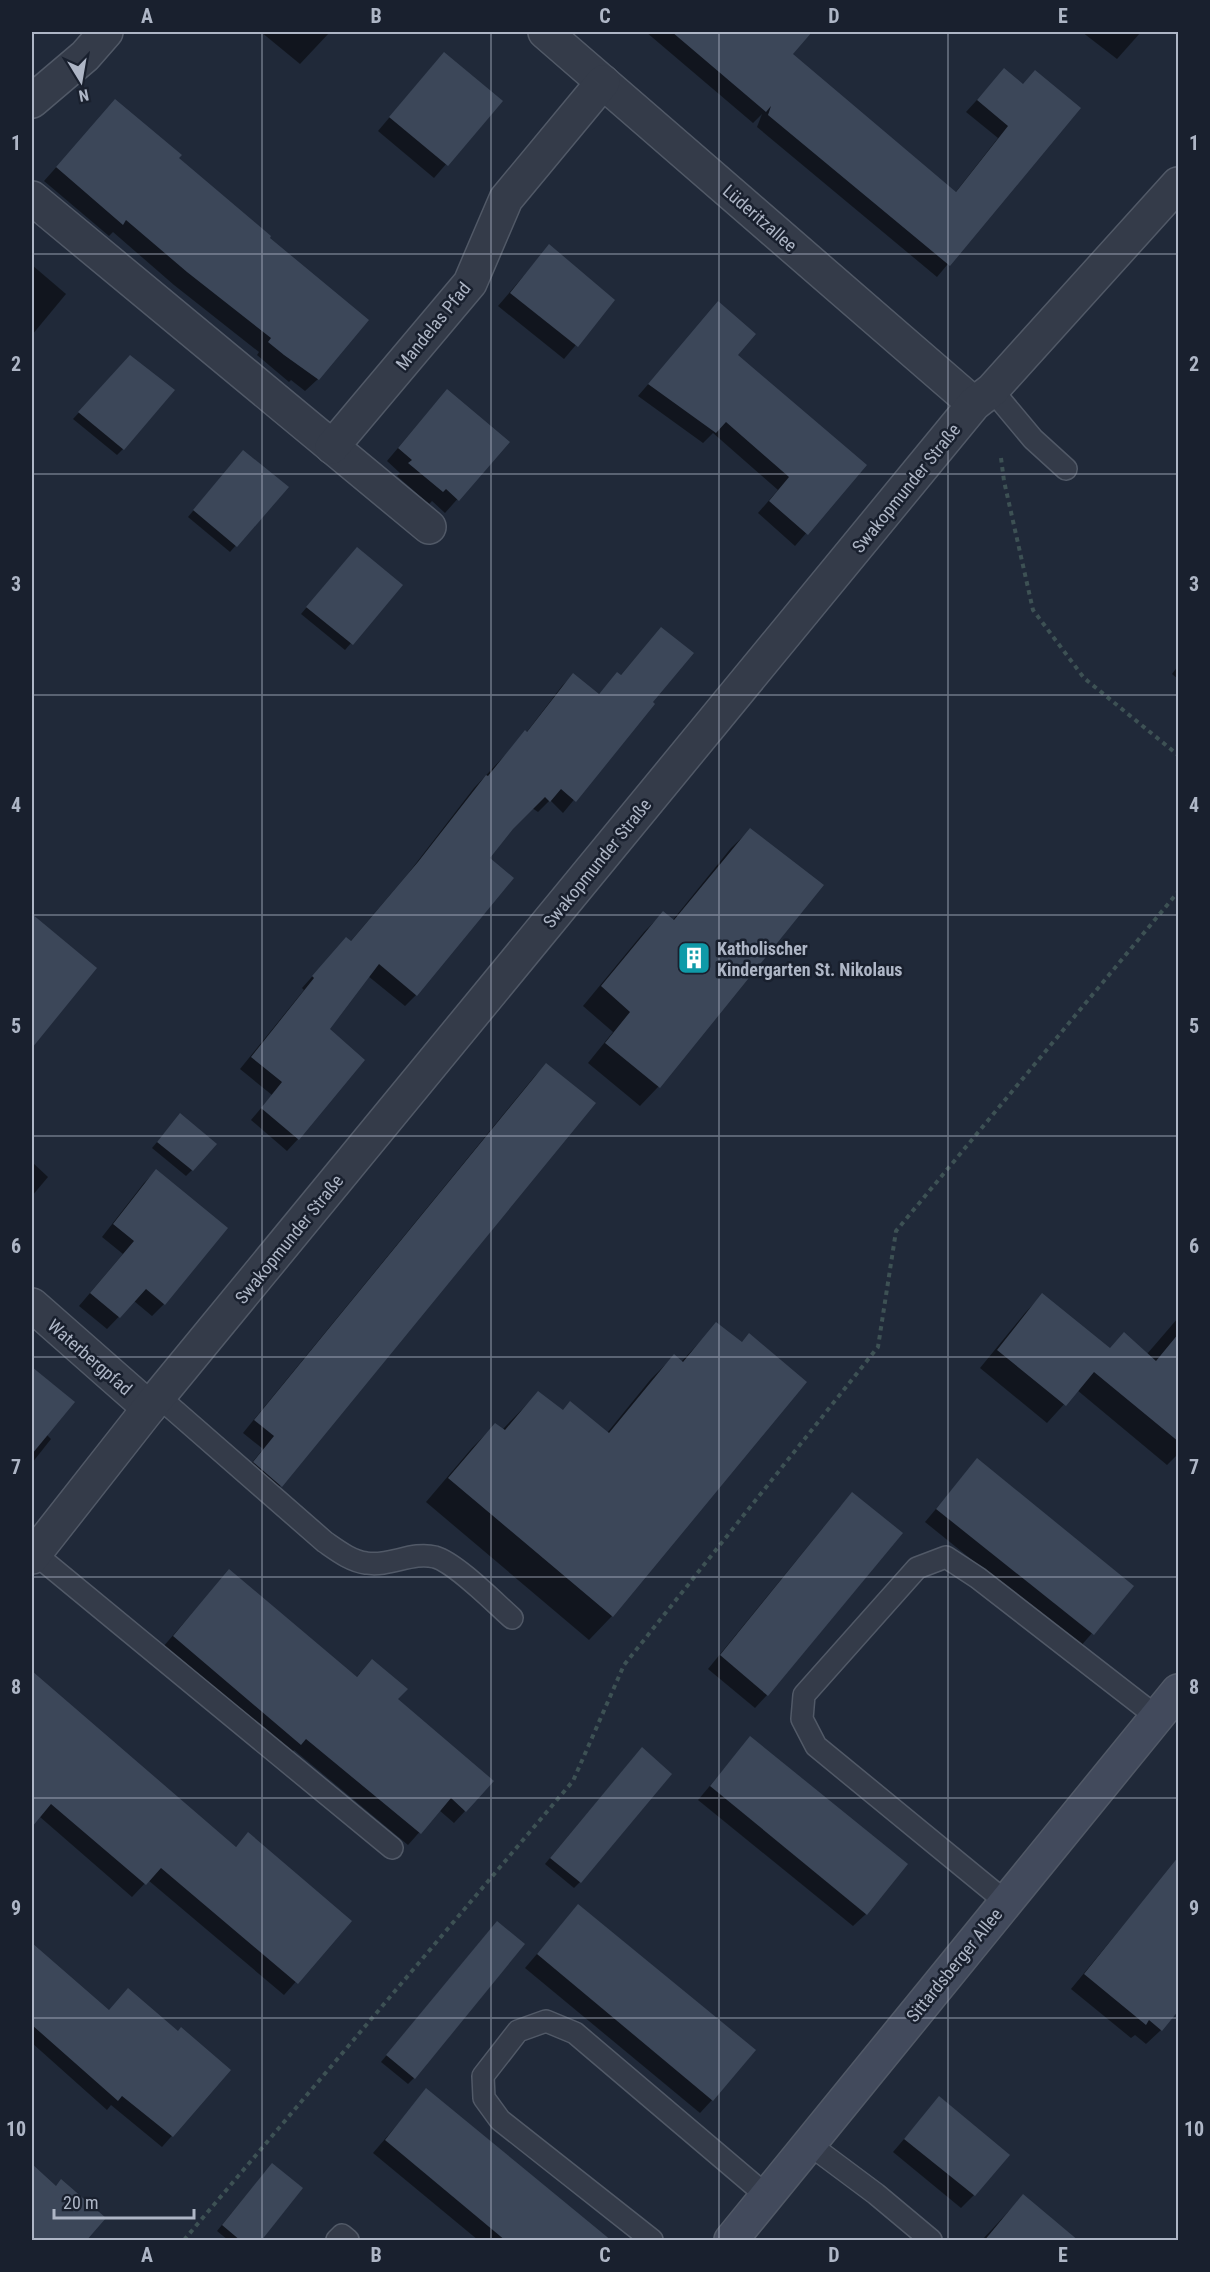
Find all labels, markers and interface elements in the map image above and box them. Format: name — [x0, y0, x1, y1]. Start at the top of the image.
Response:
text: A — [141, 4, 153, 28]
text: B — [370, 4, 382, 28]
text: C — [599, 4, 611, 28]
text: D — [828, 4, 840, 28]
text: E — [1058, 4, 1068, 28]
north arrow — [51, 51, 111, 111]
text: N — [77, 85, 90, 105]
text: 1 — [11, 131, 21, 155]
text: 1 — [1189, 131, 1199, 155]
street label: Lüderitzallee — [719, 180, 801, 256]
street label: Mandelas Pfad — [391, 278, 475, 374]
text: 2 — [11, 352, 21, 376]
text: 2 — [1189, 352, 1199, 376]
street label: Swakopmunder Straße — [848, 419, 964, 557]
text: 3 — [11, 572, 21, 596]
text: 3 — [1189, 572, 1199, 596]
text: 4 — [11, 793, 21, 817]
text: 4 — [1189, 793, 1199, 817]
street label: Swakopmunder Straße — [539, 794, 655, 932]
place label: Katholischer Kindergarten St. Nikolaus — [717, 938, 903, 980]
building icon: Katholischer Kindergarten St. Nikolaus — [676, 940, 712, 976]
text: 5 — [11, 1014, 21, 1038]
text: 5 — [1189, 1014, 1199, 1038]
street label: Swakopmunder Straße — [231, 1170, 347, 1308]
text: 6 — [11, 1234, 21, 1258]
text: 6 — [1189, 1234, 1199, 1258]
street label: Waterbergpfad — [44, 1315, 136, 1399]
text: 7 — [11, 1455, 21, 1479]
text: 7 — [1189, 1455, 1199, 1479]
text: 8 — [11, 1675, 21, 1699]
text: 8 — [1189, 1675, 1199, 1699]
text: 9 — [11, 1896, 21, 1920]
text: 9 — [1189, 1896, 1199, 1920]
street label: Sittardsberger Allee — [902, 1904, 1006, 2026]
text: 10 — [6, 2117, 26, 2141]
text: 10 — [1184, 2117, 1204, 2141]
scale bar — [54, 2182, 194, 2220]
text: 20 m — [63, 2192, 98, 2213]
text: A — [141, 2243, 153, 2267]
text: B — [370, 2243, 382, 2267]
text: C — [599, 2243, 611, 2267]
text: D — [828, 2243, 840, 2267]
text: E — [1058, 2243, 1068, 2267]

